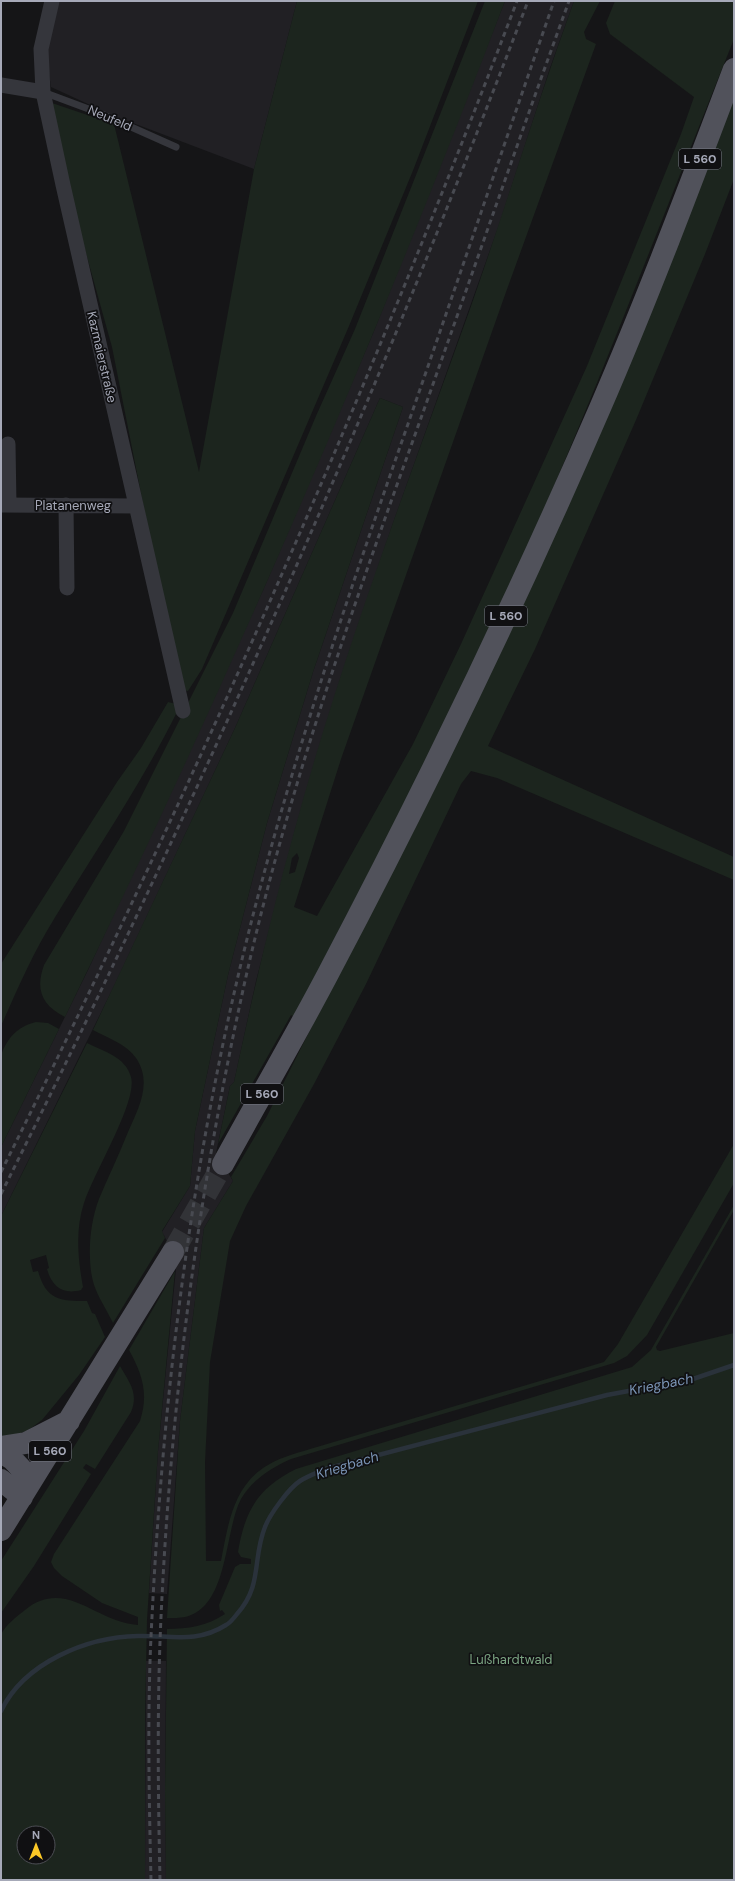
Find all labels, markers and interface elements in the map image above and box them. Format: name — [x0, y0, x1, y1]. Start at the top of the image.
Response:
street label: Neufeld — [85, 101, 135, 135]
road number: L 560 — [679, 149, 721, 169]
street label: Kazmaierstraße — [83, 310, 121, 404]
street label: Platanenweg — [35, 497, 111, 514]
road number: L 560 — [485, 606, 527, 626]
road number: L 560 — [241, 1084, 283, 1104]
water label: Kriegbach — [627, 1369, 695, 1399]
road number: L 560 — [29, 1441, 71, 1461]
water label: Kriegbach — [313, 1447, 381, 1483]
park label: Lußhardtwald — [469, 1651, 553, 1668]
north arrow — [16, 1825, 56, 1865]
text: N — [32, 1828, 40, 1842]

